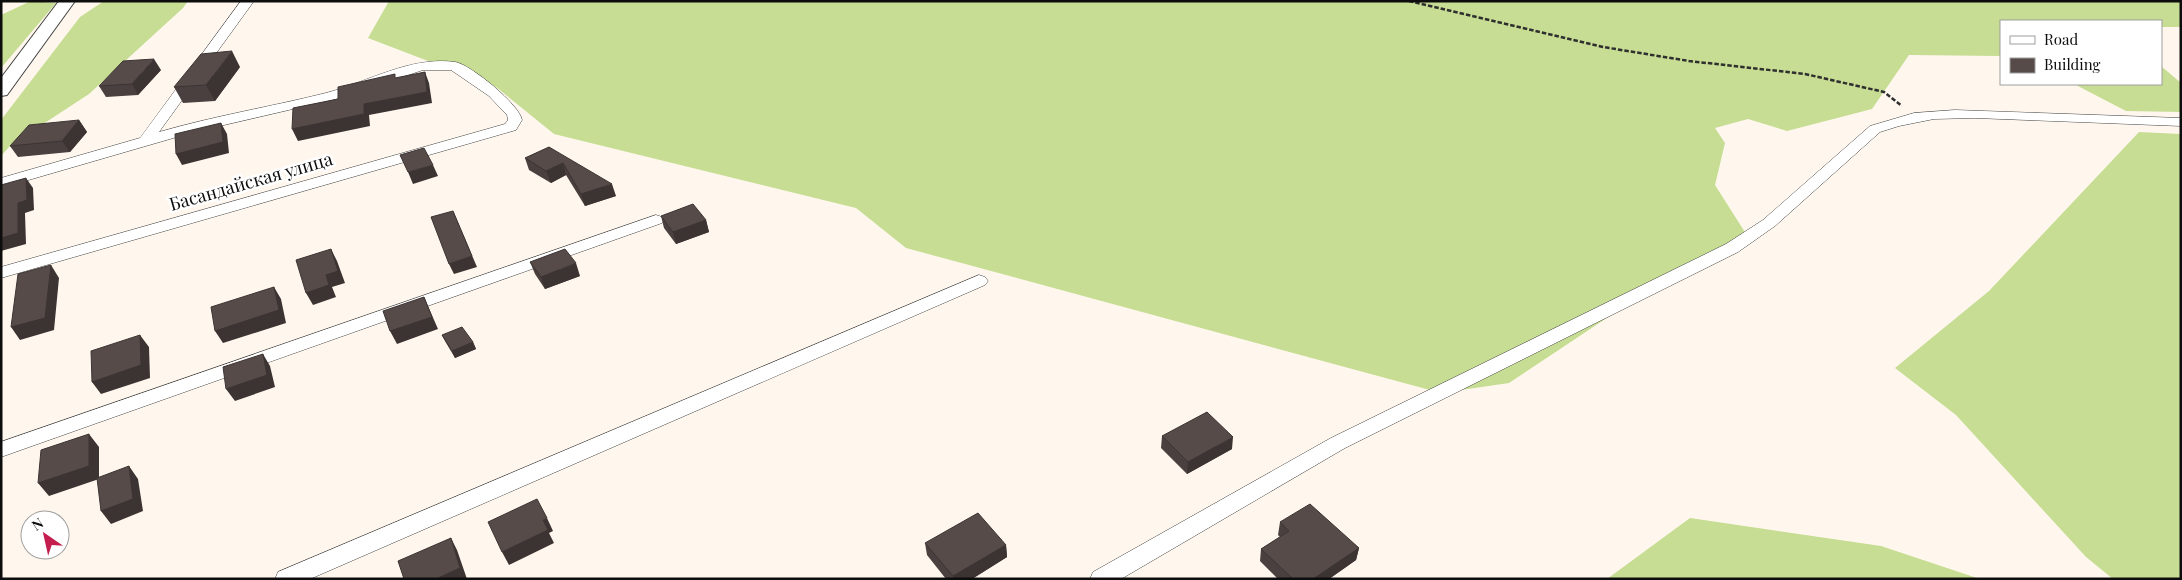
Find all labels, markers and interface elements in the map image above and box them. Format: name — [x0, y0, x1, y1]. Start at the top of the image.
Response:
legend — [2000, 20, 2162, 85]
text: Road — [2044, 29, 2078, 49]
text: Building — [2044, 54, 2101, 74]
street label: Басандайская улица — [166, 146, 335, 216]
north arrow — [20, 510, 70, 560]
text: N — [28, 513, 47, 535]

